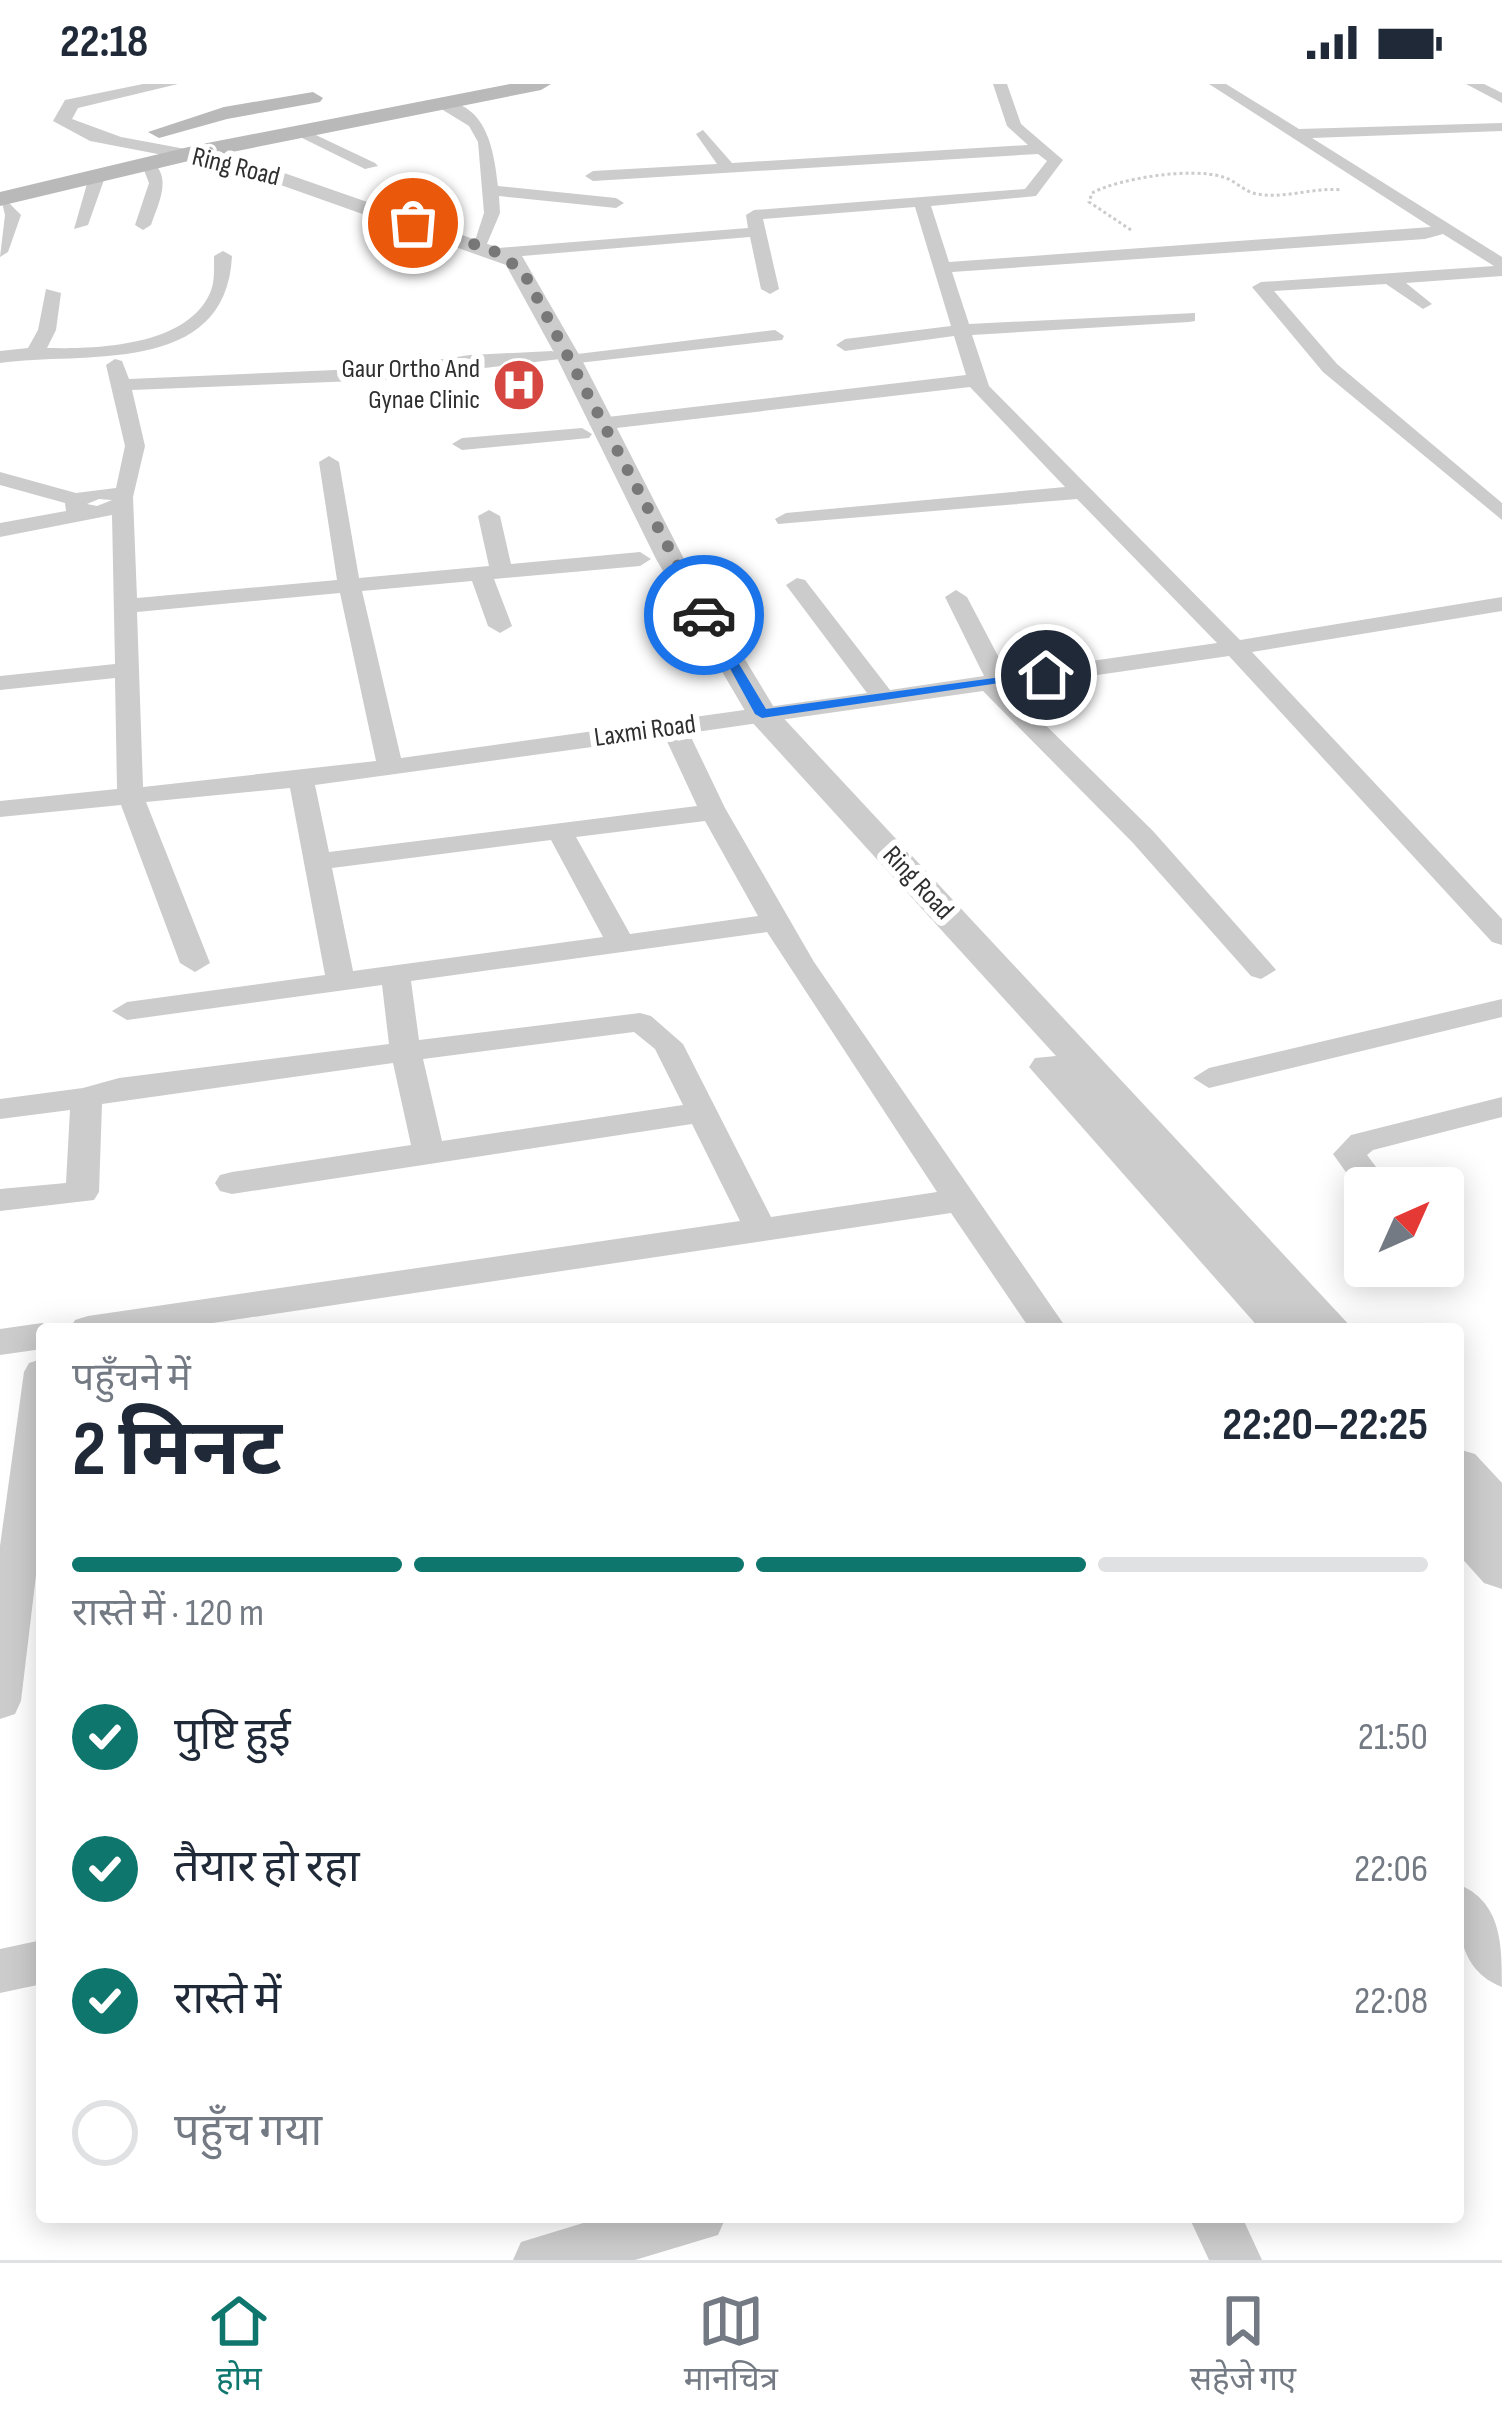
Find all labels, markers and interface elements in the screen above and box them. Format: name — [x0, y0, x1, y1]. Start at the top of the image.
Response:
text: 22:18 — [60, 15, 148, 70]
street label: Ring Road — [189, 141, 283, 193]
pin — [362, 172, 464, 274]
icon: bag — [380, 190, 446, 256]
place label: Gaur Ortho And Gynae Clinic — [341, 353, 480, 416]
hospital icon: Gaur Ortho And Gynae Clinic — [491, 357, 547, 413]
courier — [644, 555, 764, 675]
icon: car — [671, 582, 737, 648]
pin — [995, 624, 1097, 726]
icon: home — [1013, 642, 1079, 708]
street label: Laxmi Road — [592, 708, 698, 754]
street label: Ring Road — [876, 840, 960, 926]
north arrow — [1344, 1167, 1464, 1287]
map controls — [1344, 1167, 1464, 1287]
text: पहुँचने में — [72, 1355, 191, 1402]
text: 22:20–22:25 — [1222, 1398, 1428, 1453]
text: 2 मिनट — [72, 1404, 282, 1497]
text: रास्ते में · 120 m — [72, 1590, 264, 1637]
icon: check — [72, 1704, 138, 1770]
text: पुष्टि हुई — [174, 1708, 291, 1763]
text: 21:50 — [1358, 1714, 1428, 1761]
icon: check — [72, 1836, 138, 1902]
text: तैयार हो रहा — [174, 1840, 360, 1895]
text: 22:06 — [1354, 1846, 1428, 1893]
icon: check — [72, 1968, 138, 2034]
text: रास्ते में — [174, 1972, 281, 2027]
text: 22:08 — [1354, 1978, 1428, 2025]
text: पहुँच गया — [174, 2104, 322, 2159]
tab: होम — [206, 2288, 272, 2403]
tab: मानचित्र — [684, 2288, 778, 2403]
tab: सहेजे गए — [1190, 2288, 1296, 2403]

